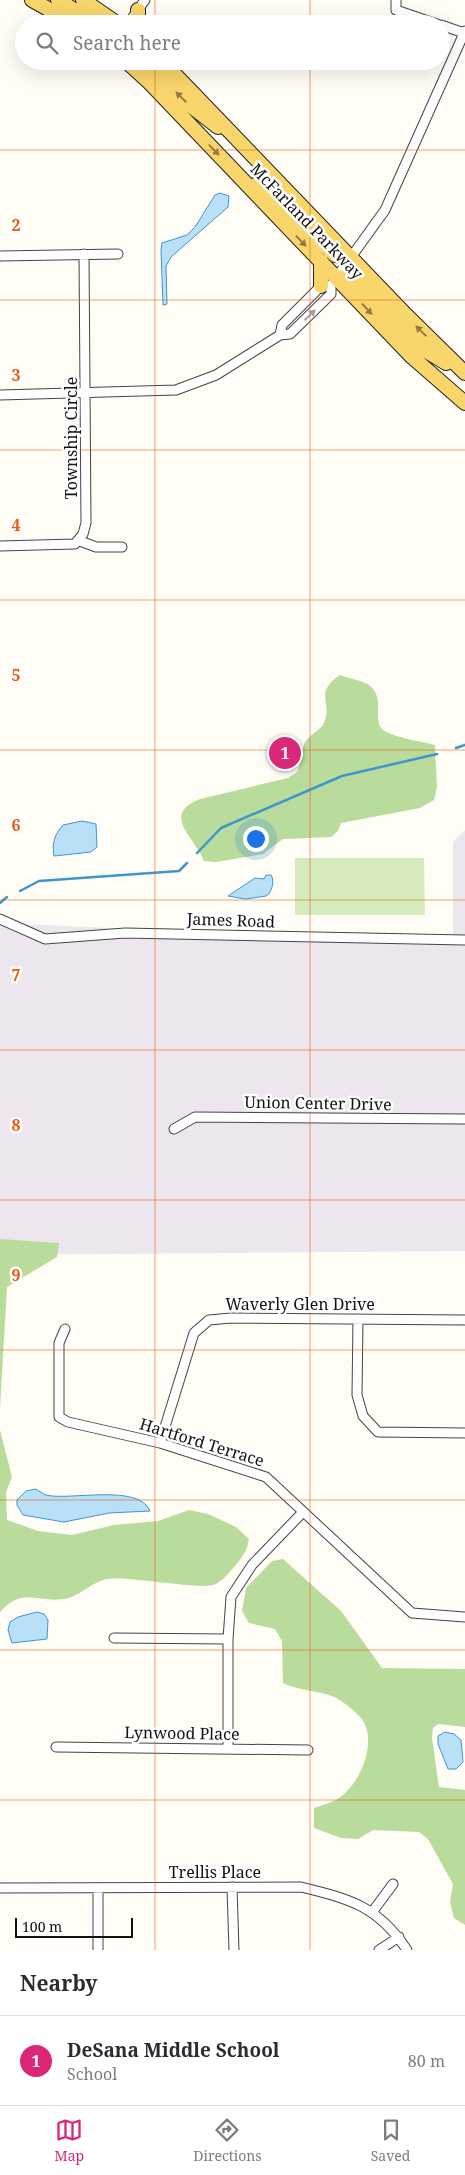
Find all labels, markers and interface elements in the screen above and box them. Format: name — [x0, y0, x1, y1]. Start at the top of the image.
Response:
search box — [15, 15, 450, 70]
icon: search — [33, 29, 61, 57]
text: Search here — [73, 30, 181, 56]
one-way arrow — [175, 91, 187, 103]
one-way arrow — [208, 144, 220, 156]
street label: McFarland Parkway — [246, 158, 369, 285]
text: 2 — [11, 214, 21, 236]
one-way arrow — [295, 234, 307, 246]
one-way arrow — [361, 303, 373, 315]
one-way arrow — [304, 309, 316, 321]
one-way arrow — [415, 325, 427, 337]
text: 3 — [11, 364, 21, 386]
street label: Township Circle — [60, 377, 82, 499]
text: 4 — [11, 514, 21, 536]
text: 5 — [11, 664, 21, 686]
pin: 1 — [269, 734, 301, 772]
text: 6 — [11, 814, 21, 836]
your location — [243, 826, 269, 852]
street label: James Road — [185, 907, 276, 933]
text: 7 — [11, 964, 21, 986]
street label: Union Center Drive — [244, 1091, 392, 1115]
text: 8 — [11, 1114, 21, 1136]
text: 9 — [11, 1264, 21, 1286]
street label: Waverly Glen Drive — [225, 1293, 375, 1315]
street label: Hartford Terrace — [137, 1413, 267, 1471]
street label: Lynwood Place — [124, 1721, 240, 1745]
street label: Trellis Place — [169, 1861, 261, 1883]
scale bar — [15, 1915, 132, 1938]
text: 100 m — [22, 1917, 62, 1936]
text: Nearby — [20, 1969, 98, 1997]
text: DeSana Middle School — [67, 2037, 280, 2063]
text: 1 — [31, 2050, 41, 2072]
text: 80 m — [408, 2050, 445, 2072]
text: School — [67, 2063, 117, 2085]
tab: Map — [55, 2116, 84, 2165]
tab: Directions — [193, 2116, 262, 2165]
tab: Saved — [371, 2116, 410, 2165]

